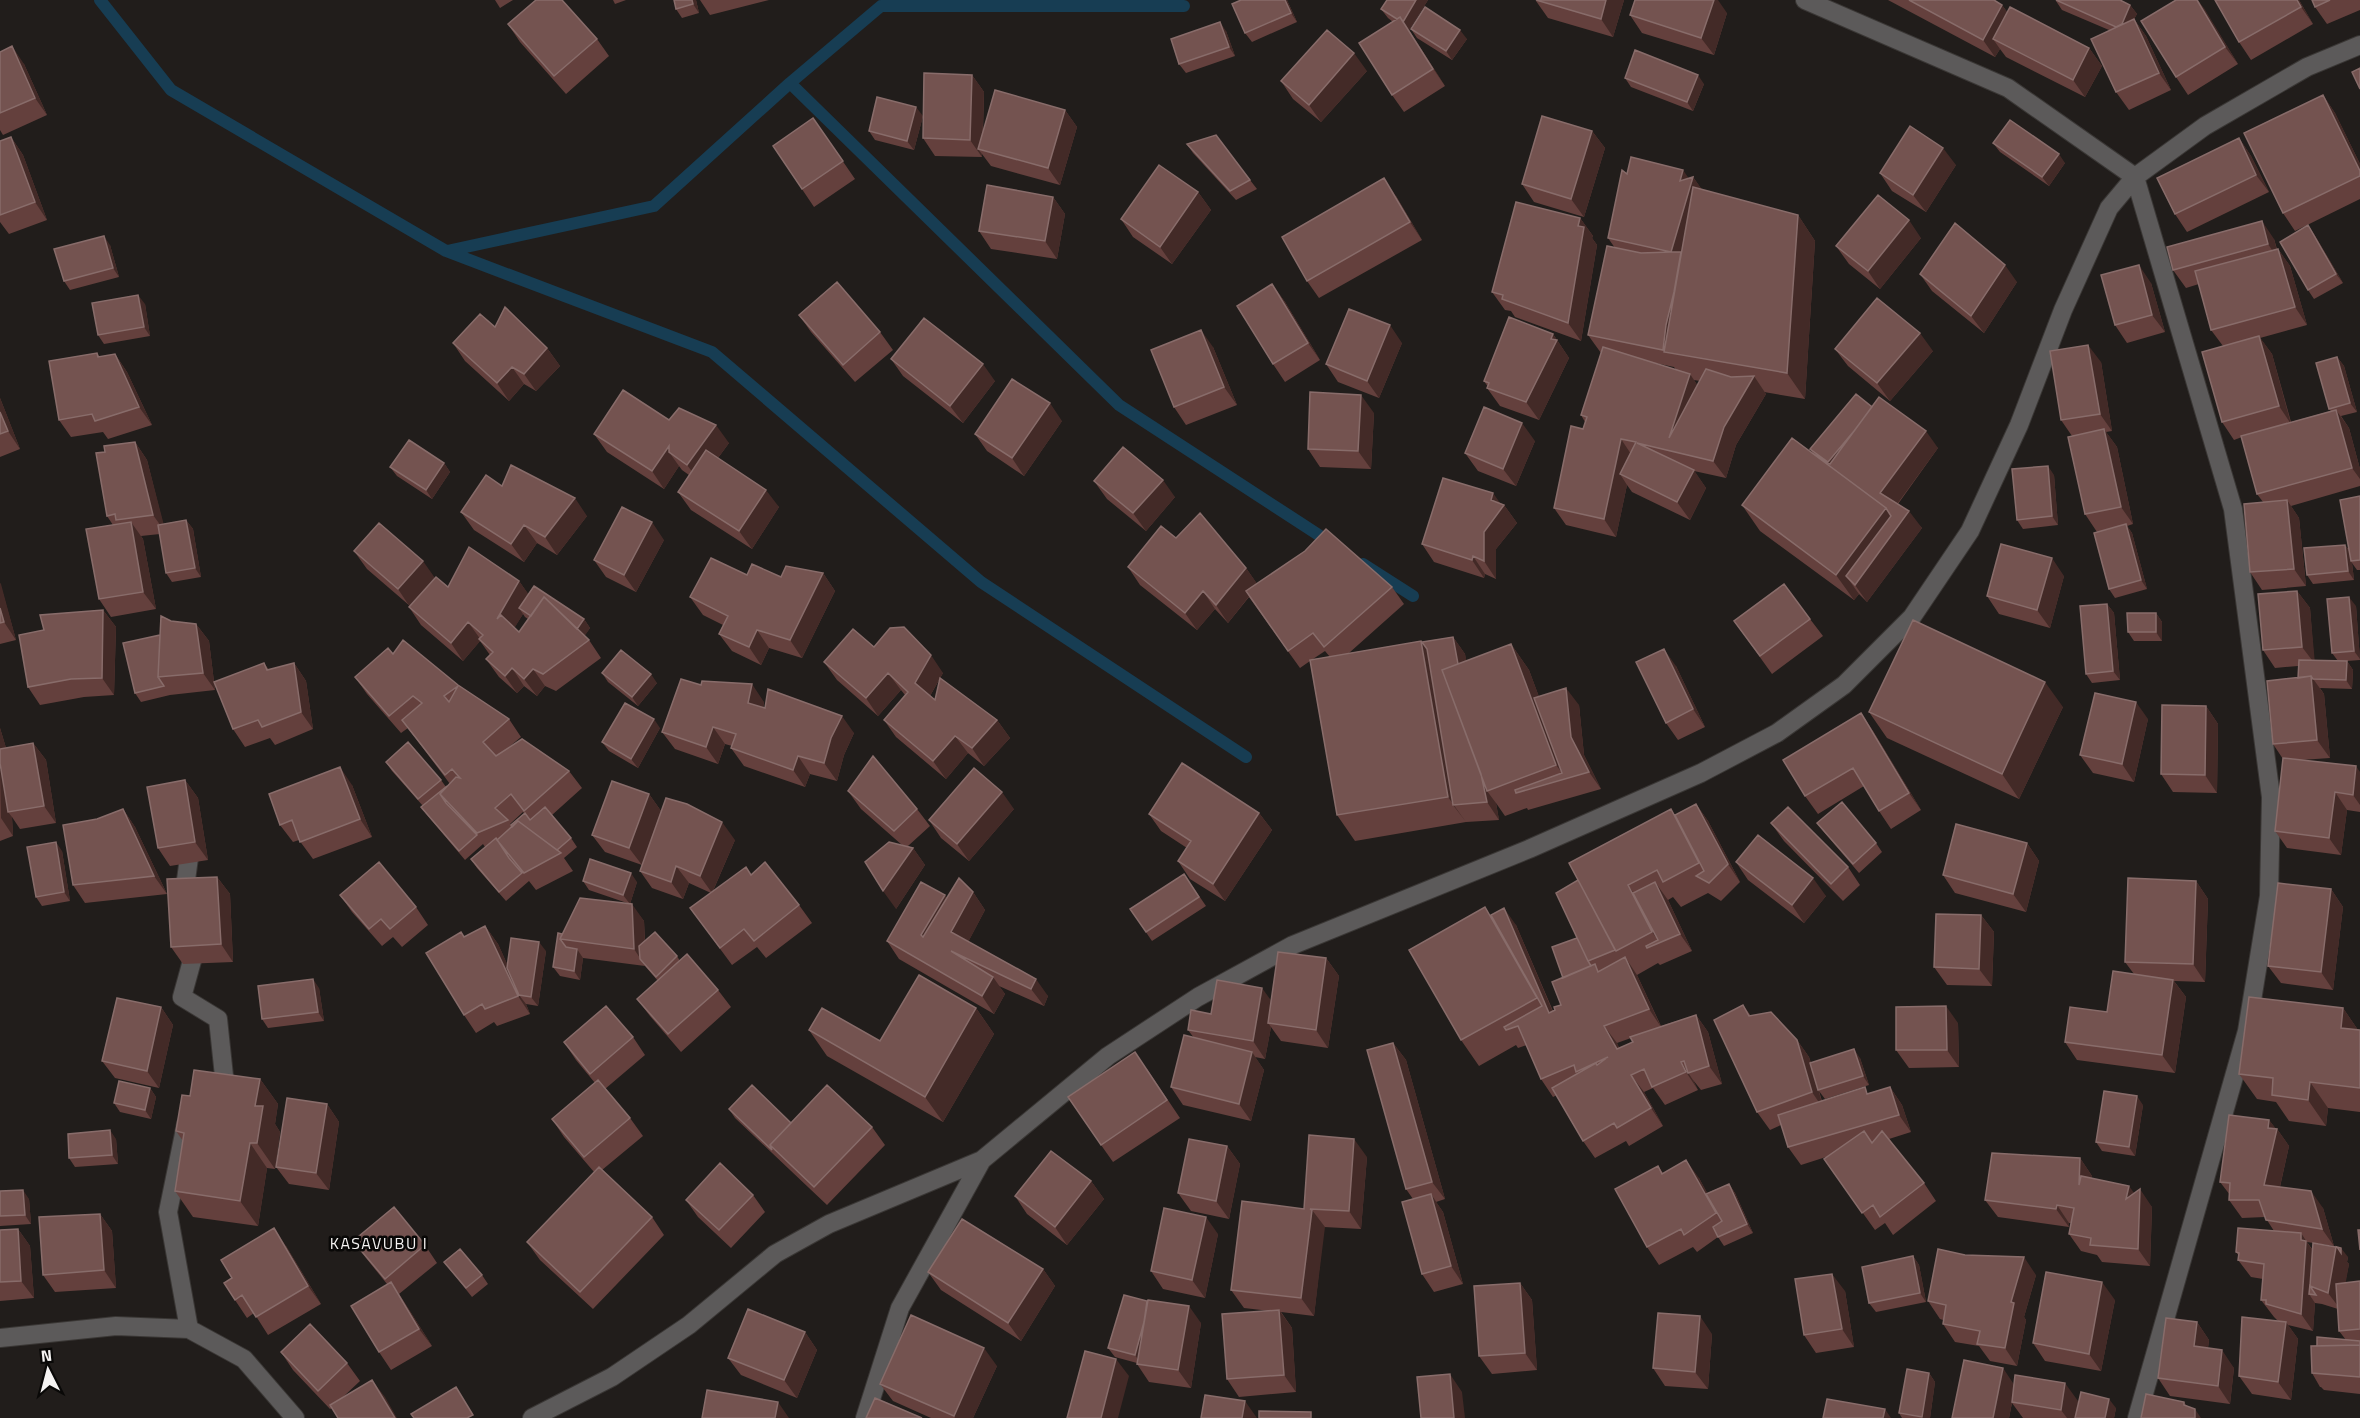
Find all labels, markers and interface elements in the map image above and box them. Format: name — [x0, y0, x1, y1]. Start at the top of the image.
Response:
district label: KASAVUBU I — [330, 1231, 428, 1255]
north arrow — [18, 1340, 78, 1400]
text: N — [40, 1343, 53, 1368]

